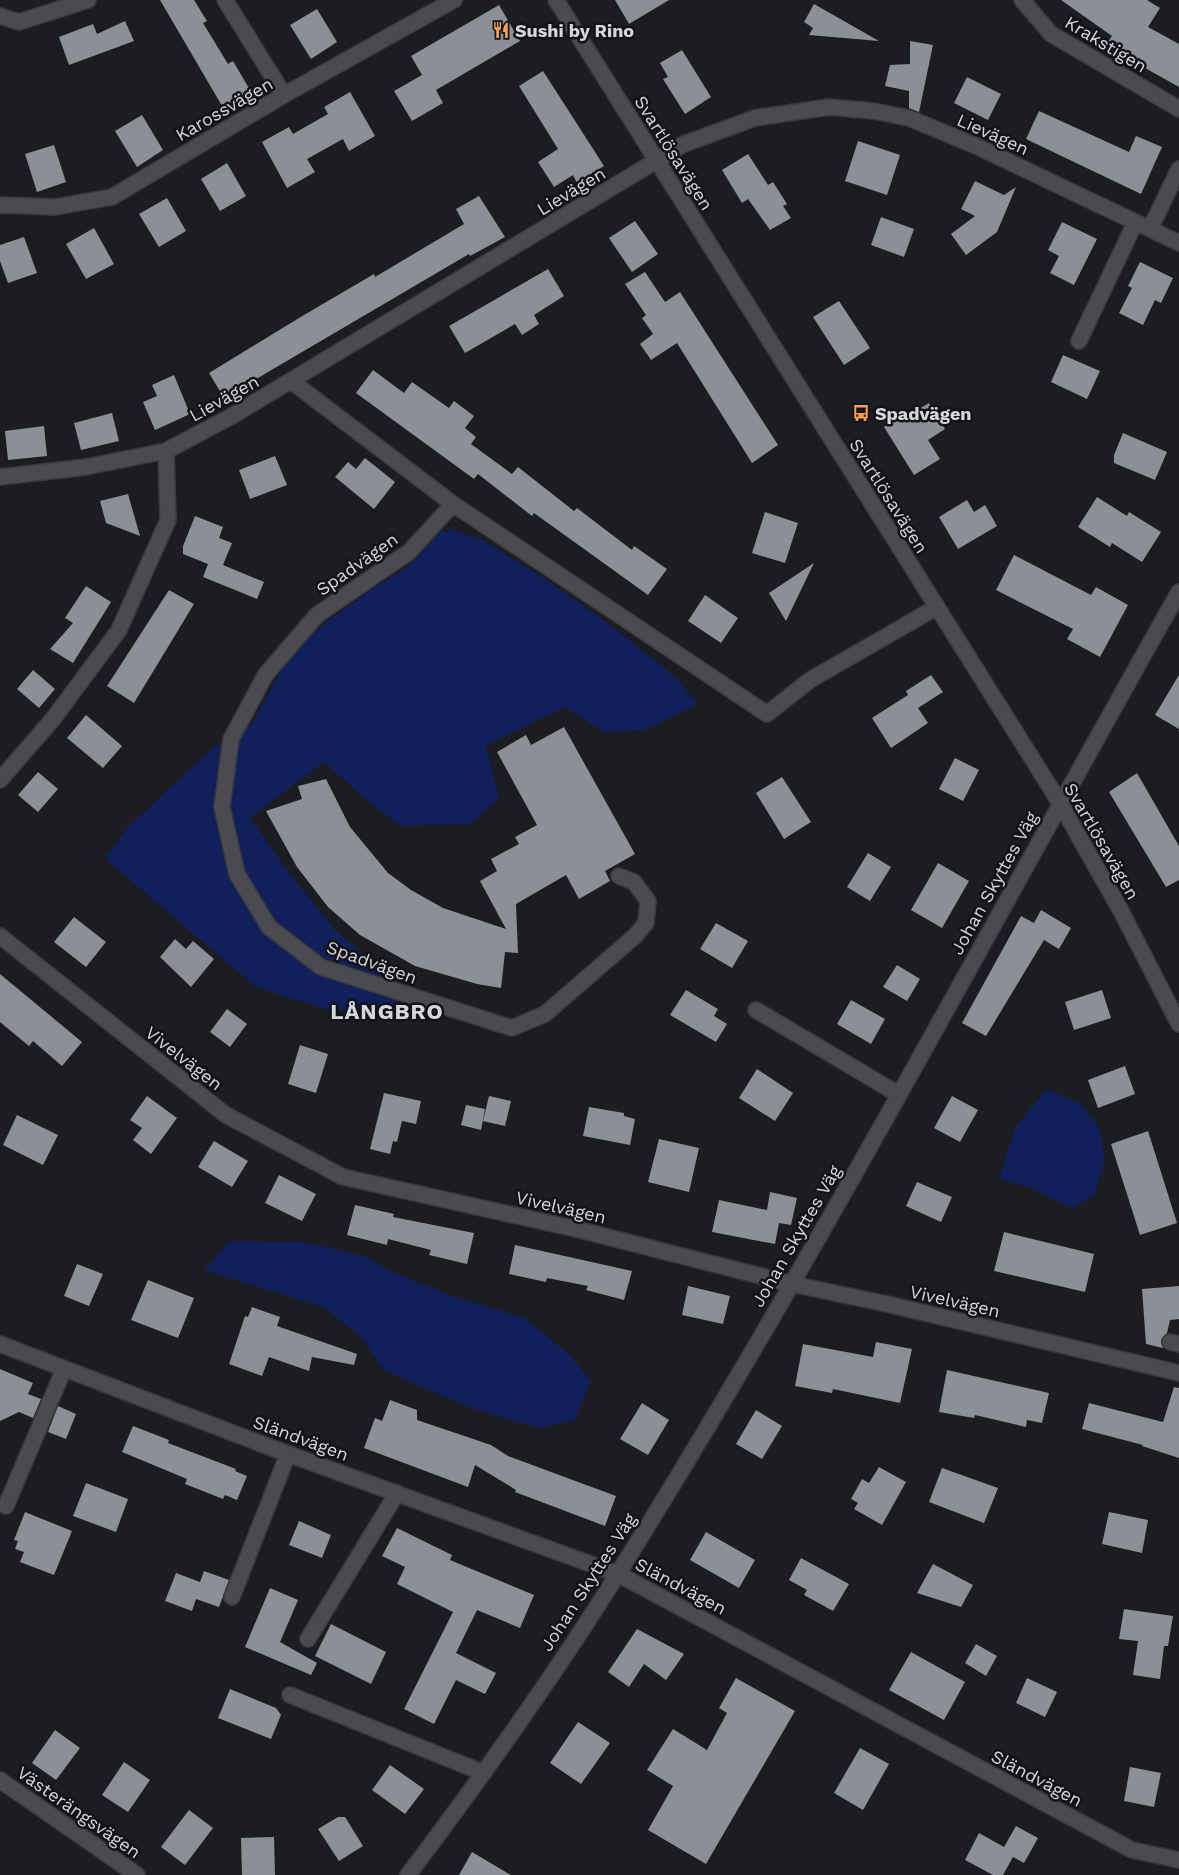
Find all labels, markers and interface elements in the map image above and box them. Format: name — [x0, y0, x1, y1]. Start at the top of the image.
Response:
street label: Krakstigen — [1061, 11, 1151, 77]
restaurant icon: Sushi by Rino — [491, 20, 511, 40]
place label: Sushi by Rino — [515, 20, 634, 41]
street label: Karossvägen — [172, 73, 276, 145]
street label: Svartlösavägen — [630, 92, 718, 214]
street label: Lievägen — [954, 109, 1032, 159]
street label: Lievägen — [533, 162, 609, 220]
street label: Lievägen — [186, 370, 262, 426]
bus stop icon: Spadvägen — [851, 403, 871, 423]
place label: Spadvägen — [875, 403, 972, 424]
street label: Svartlösavägen — [845, 435, 933, 557]
street label: Spadvägen — [312, 528, 402, 600]
street label: Svartlösavägen — [1060, 779, 1144, 903]
street label: Johan Skyttes Väg — [946, 808, 1042, 958]
street label: Spadvägen — [324, 936, 420, 988]
district label: LÅNGBRO — [330, 999, 444, 1024]
street label: Vivelvägen — [141, 1021, 227, 1095]
street label: Johan Skyttes Väg — [747, 1161, 845, 1311]
street label: Vivelvägen — [514, 1186, 608, 1228]
street label: Vivelvägen — [908, 1280, 1002, 1322]
street label: Sländvägen — [250, 1411, 352, 1465]
street label: Johan Skyttes Väg — [536, 1509, 641, 1655]
street label: Sländvägen — [632, 1553, 730, 1619]
street label: Sländvägen — [988, 1745, 1086, 1811]
street label: Västerängsvägen — [13, 1762, 145, 1862]

